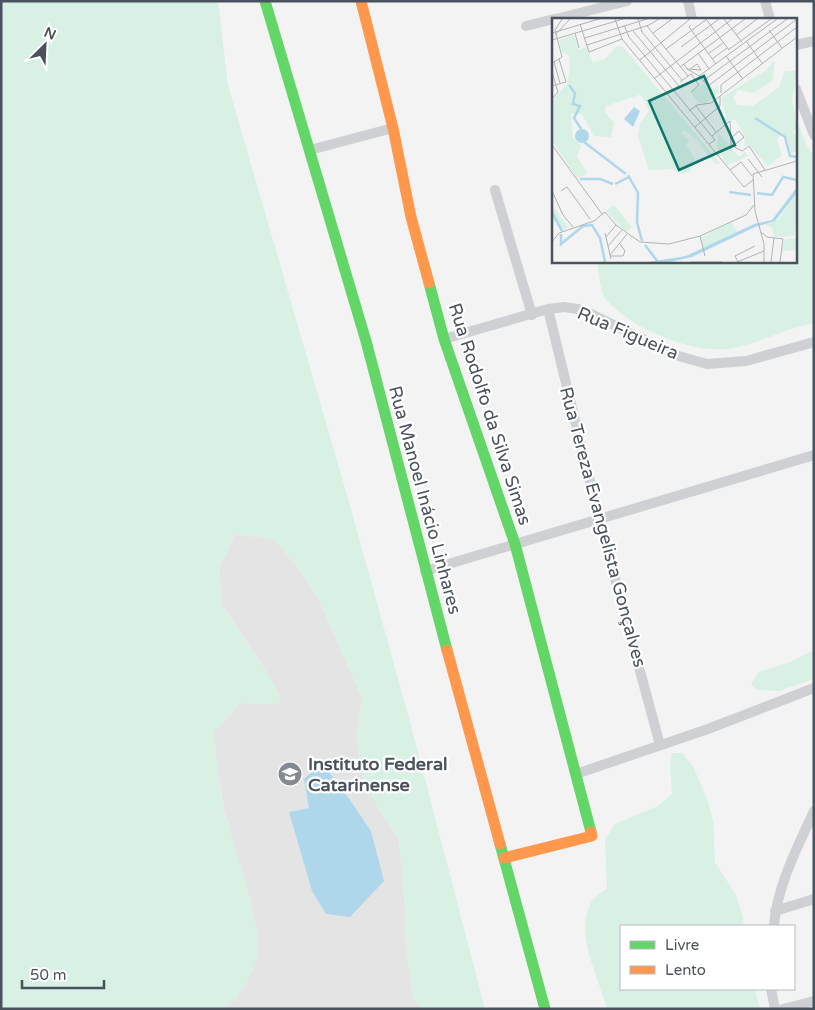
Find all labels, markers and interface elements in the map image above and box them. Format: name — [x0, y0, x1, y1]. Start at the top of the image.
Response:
inset map — [552, 18, 798, 262]
north arrow — [20, 20, 70, 70]
text: N — [41, 24, 59, 44]
street label: Rua Rodolfo da Silva Simas — [444, 300, 536, 528]
street label: Rua Figueira — [574, 302, 682, 364]
street label: Rua Manoel Inácio Linhares — [384, 383, 466, 617]
street label: Rua Tereza Evangelista Gonçalves — [555, 384, 651, 670]
place label: Instituto Federal Catarinense — [308, 753, 448, 796]
school or university icon: Instituto Federal Catarinense — [277, 761, 303, 787]
legend — [620, 925, 795, 990]
text: Livre — [665, 936, 699, 954]
scale bar — [22, 958, 105, 990]
text: Lento — [665, 961, 706, 979]
text: 50 m — [30, 966, 67, 984]

